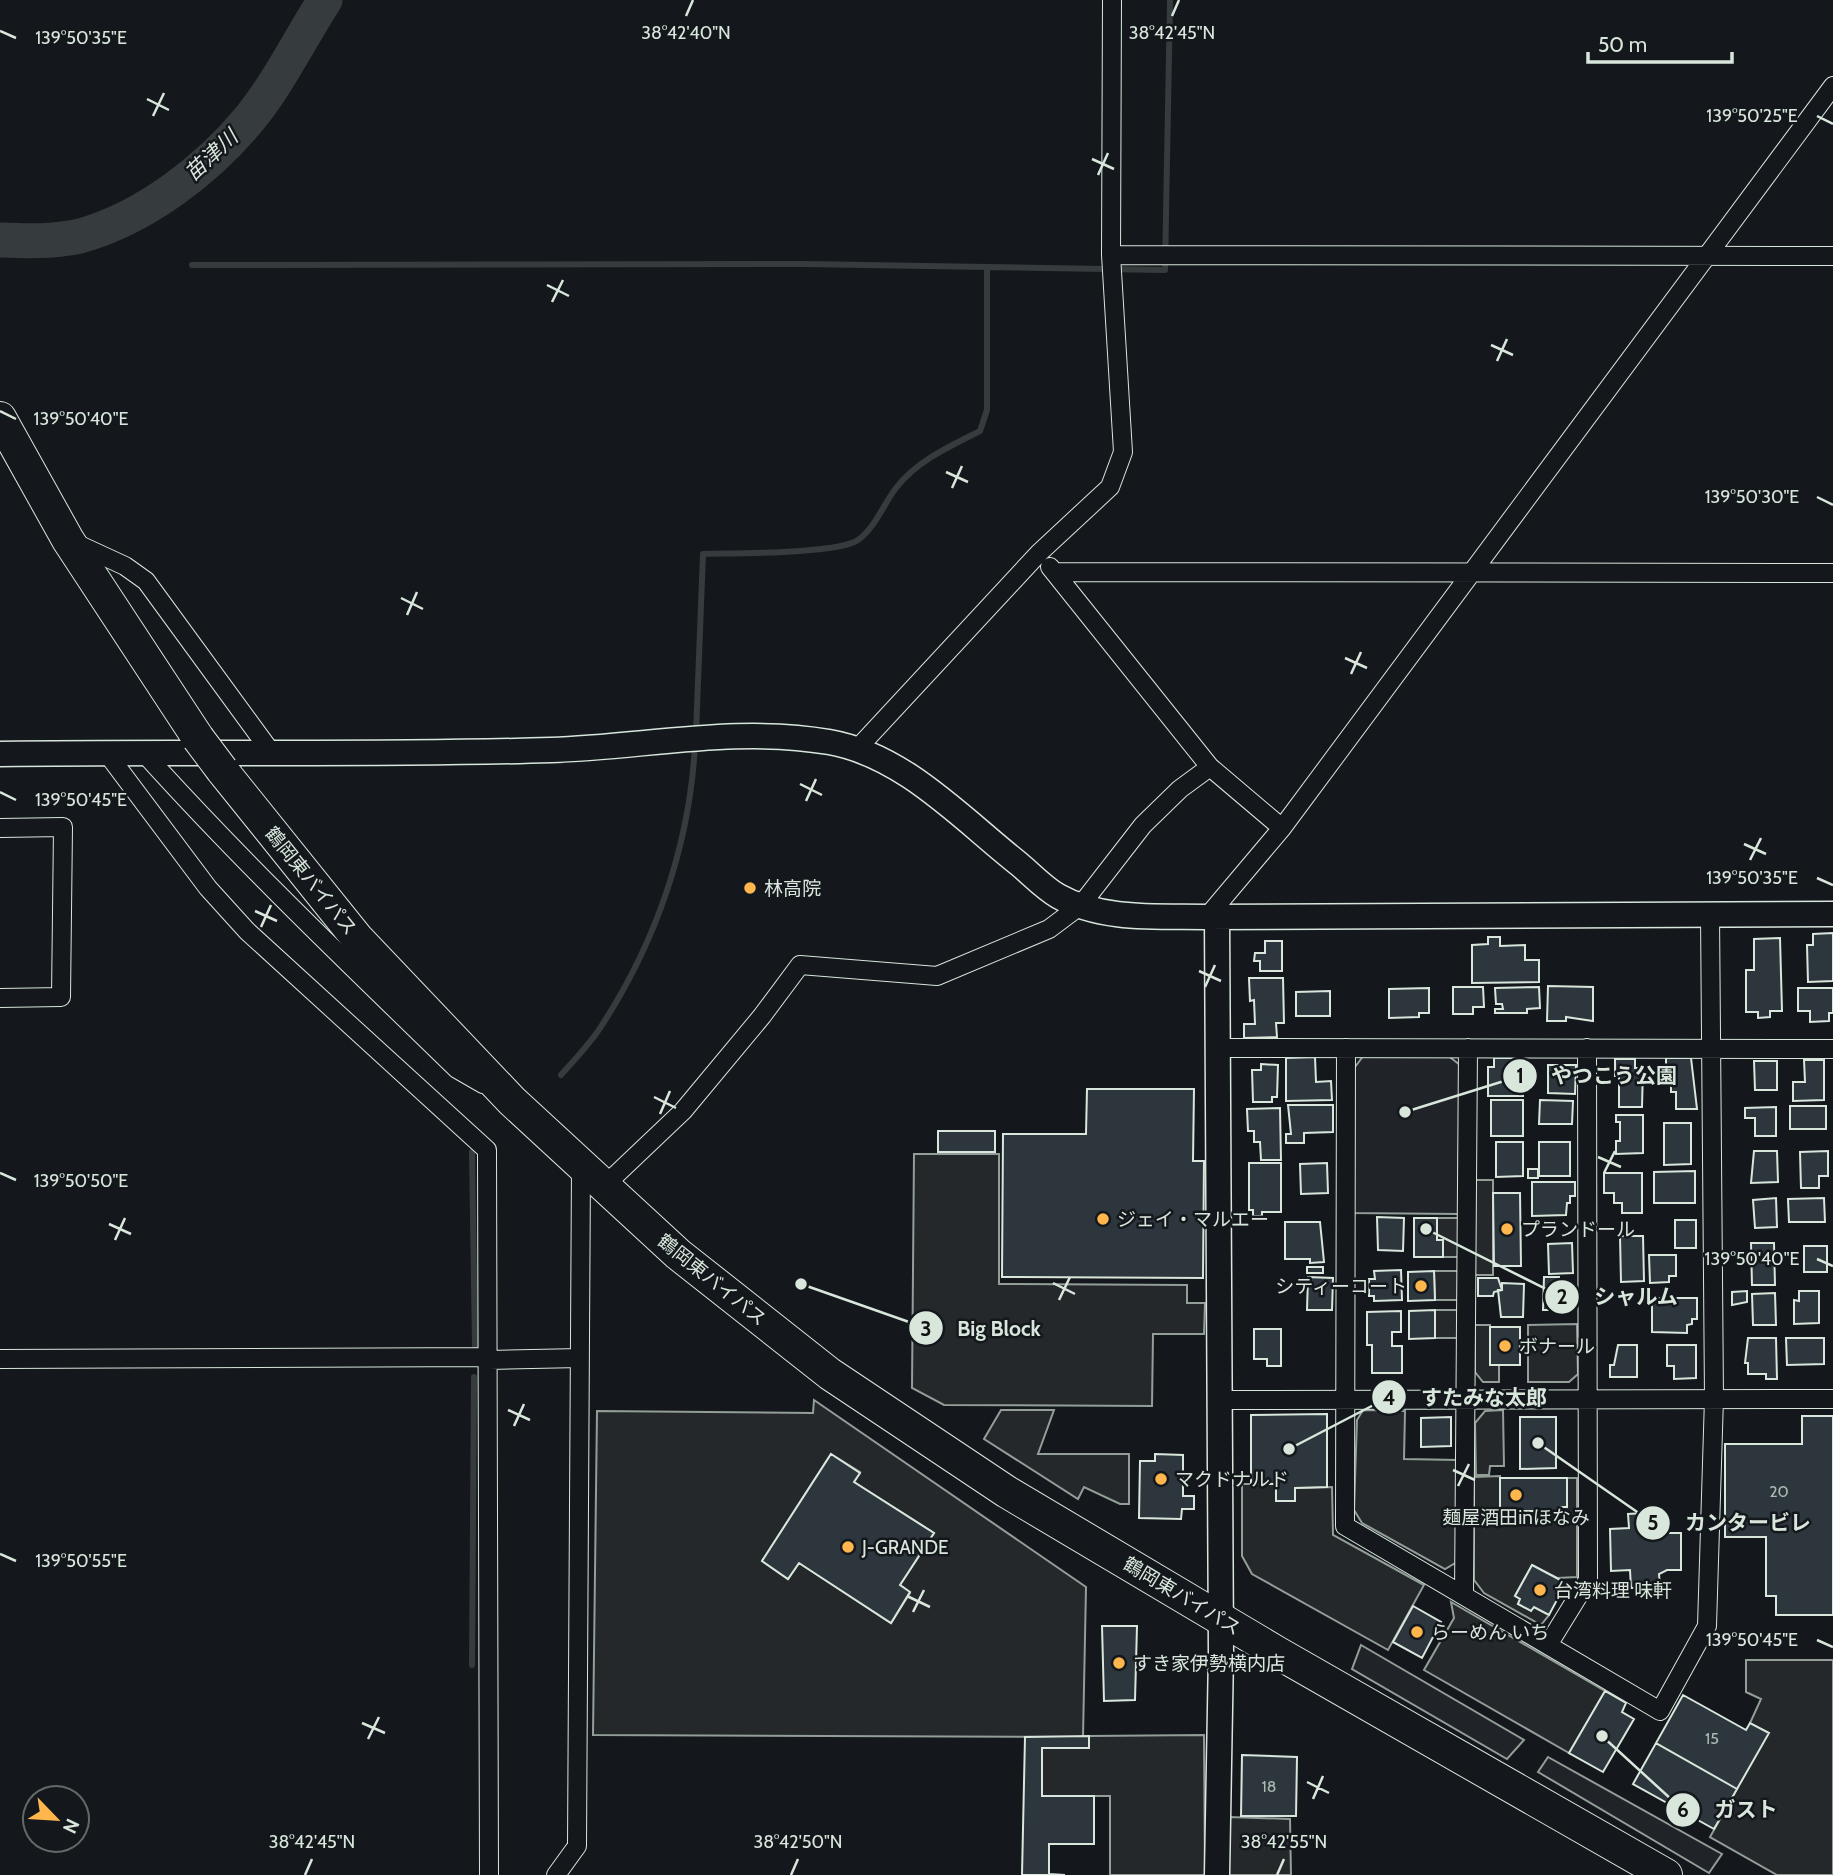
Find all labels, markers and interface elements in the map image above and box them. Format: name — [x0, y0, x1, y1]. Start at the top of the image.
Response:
scale bar — [1588, 21, 1731, 65]
text: 38°42'40"N — [641, 22, 731, 44]
text: 38°42'45"N — [1129, 22, 1215, 44]
text: 139°50'35"E — [35, 27, 127, 49]
text: 50 m — [1598, 32, 1647, 57]
text: 139°50'25"E — [1706, 105, 1798, 127]
water label: 苗津川 — [179, 123, 244, 186]
text: 139°50'40"E — [34, 408, 128, 430]
text: 139°50'30"E — [1705, 486, 1799, 508]
text: 139°50'45"E — [35, 789, 127, 811]
street label: 鶴岡東バイパス — [260, 822, 362, 940]
text: 139°50'35"E — [1706, 867, 1798, 889]
place label: 林高院 — [764, 877, 821, 900]
marker: 林高院 — [742, 880, 758, 896]
callout: やつこう公園 — [1502, 1055, 1691, 1097]
text: 1 — [1516, 1063, 1524, 1088]
text: やつこう公園 — [1551, 1063, 1677, 1088]
text: 139°50'50"E — [34, 1170, 128, 1192]
place label: ジェイ・マルエー — [1117, 1208, 1269, 1231]
marker: ジェイ・マルエー — [1095, 1211, 1111, 1227]
place label: プランドール — [1521, 1218, 1635, 1241]
marker: プランドール — [1499, 1221, 1515, 1237]
street label: 鶴岡東バイパス — [653, 1229, 771, 1331]
text: 139°50'40"E — [1705, 1248, 1799, 1270]
place label: シティーコート — [1275, 1275, 1407, 1298]
callout: シャルム — [1545, 1276, 1692, 1318]
marker: シティーコート — [1413, 1278, 1429, 1294]
text: 2 — [1556, 1284, 1568, 1309]
text: シャルム — [1594, 1284, 1678, 1309]
callout: Big Block — [908, 1307, 1055, 1349]
text: 3 — [920, 1316, 932, 1341]
text: Big Block — [957, 1316, 1042, 1341]
place label: ボナール — [1519, 1335, 1595, 1358]
marker: ボナール — [1497, 1338, 1513, 1354]
callout: すたみな太郎 — [1372, 1376, 1561, 1418]
text: 4 — [1382, 1385, 1396, 1410]
text: すたみな太郎 — [1421, 1385, 1547, 1410]
place label: マクドナルド — [1175, 1468, 1289, 1491]
marker: マクドナルド — [1153, 1471, 1169, 1487]
house number: 20 — [1769, 1482, 1789, 1501]
marker: 麺屋酒田inほなみ — [1508, 1487, 1524, 1503]
callout: カンタービレ — [1636, 1502, 1825, 1544]
place label: 麺屋酒田inほなみ — [1442, 1506, 1590, 1529]
text: 5 — [1647, 1510, 1659, 1535]
text: カンタービレ — [1685, 1510, 1811, 1535]
place label: J-GRANDE — [861, 1536, 949, 1559]
marker: J-GRANDE — [840, 1539, 856, 1555]
text: 139°50'55"E — [35, 1550, 127, 1572]
street label: 鶴岡東バイパス — [1119, 1552, 1245, 1640]
place label: 台湾料理 味軒 — [1554, 1579, 1672, 1602]
marker: 台湾料理 味軒 — [1532, 1582, 1548, 1598]
place label: らーめん いち — [1431, 1621, 1549, 1644]
marker: らーめん いち — [1409, 1624, 1425, 1640]
text: 139°50'45"E — [1706, 1629, 1798, 1651]
place label: すき家伊勢横内店 — [1133, 1652, 1285, 1675]
marker: すき家伊勢横内店 — [1111, 1655, 1127, 1671]
house number: 15 — [1705, 1729, 1719, 1748]
house number: 18 — [1262, 1777, 1276, 1796]
north arrow — [21, 1784, 91, 1854]
callout: ガスト — [1665, 1789, 1791, 1831]
text: 6 — [1677, 1797, 1689, 1822]
text: ガスト — [1715, 1797, 1778, 1822]
text: N — [58, 1815, 84, 1837]
text: 38°42'45"N — [269, 1831, 355, 1853]
text: 38°42'50"N — [753, 1831, 843, 1853]
text: 38°42'55"N — [1241, 1831, 1327, 1853]

